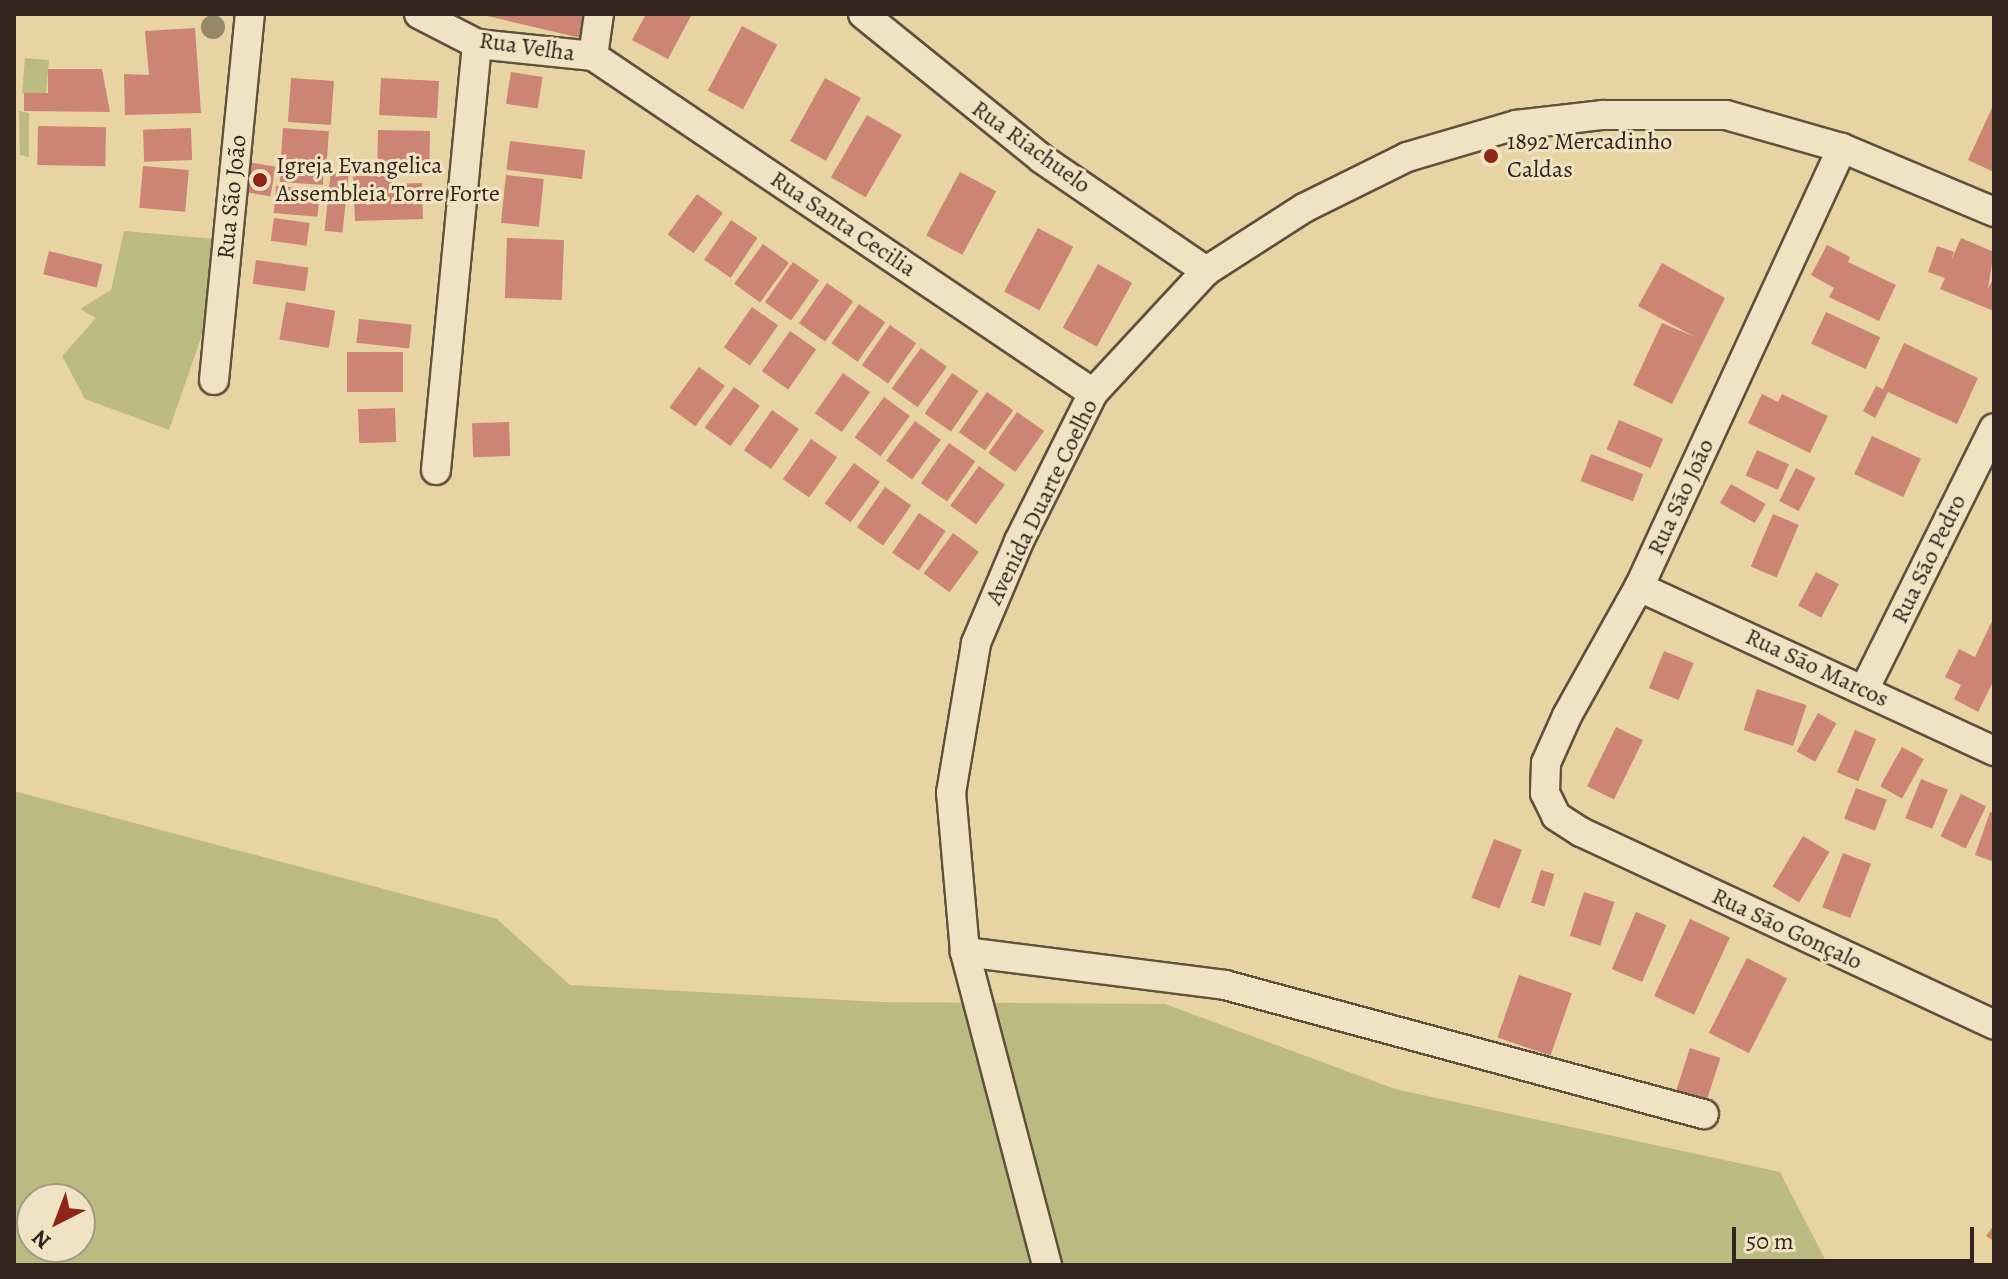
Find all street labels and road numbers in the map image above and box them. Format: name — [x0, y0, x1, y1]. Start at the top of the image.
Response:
street label: Rua Velha — [477, 26, 577, 68]
street label: Rua Riachuelo — [966, 94, 1096, 200]
street label: Rua São João — [211, 133, 253, 261]
street label: Rua Santa Cecilia — [765, 165, 921, 283]
street label: Avenida Duarte Coelho — [980, 395, 1104, 609]
street label: Rua São João — [1642, 434, 1720, 560]
street label: Rua São Pedro — [1885, 490, 1973, 628]
street label: Rua São Marcos — [1741, 622, 1893, 714]
street label: Rua São Gonçalo — [1707, 882, 1867, 976]

